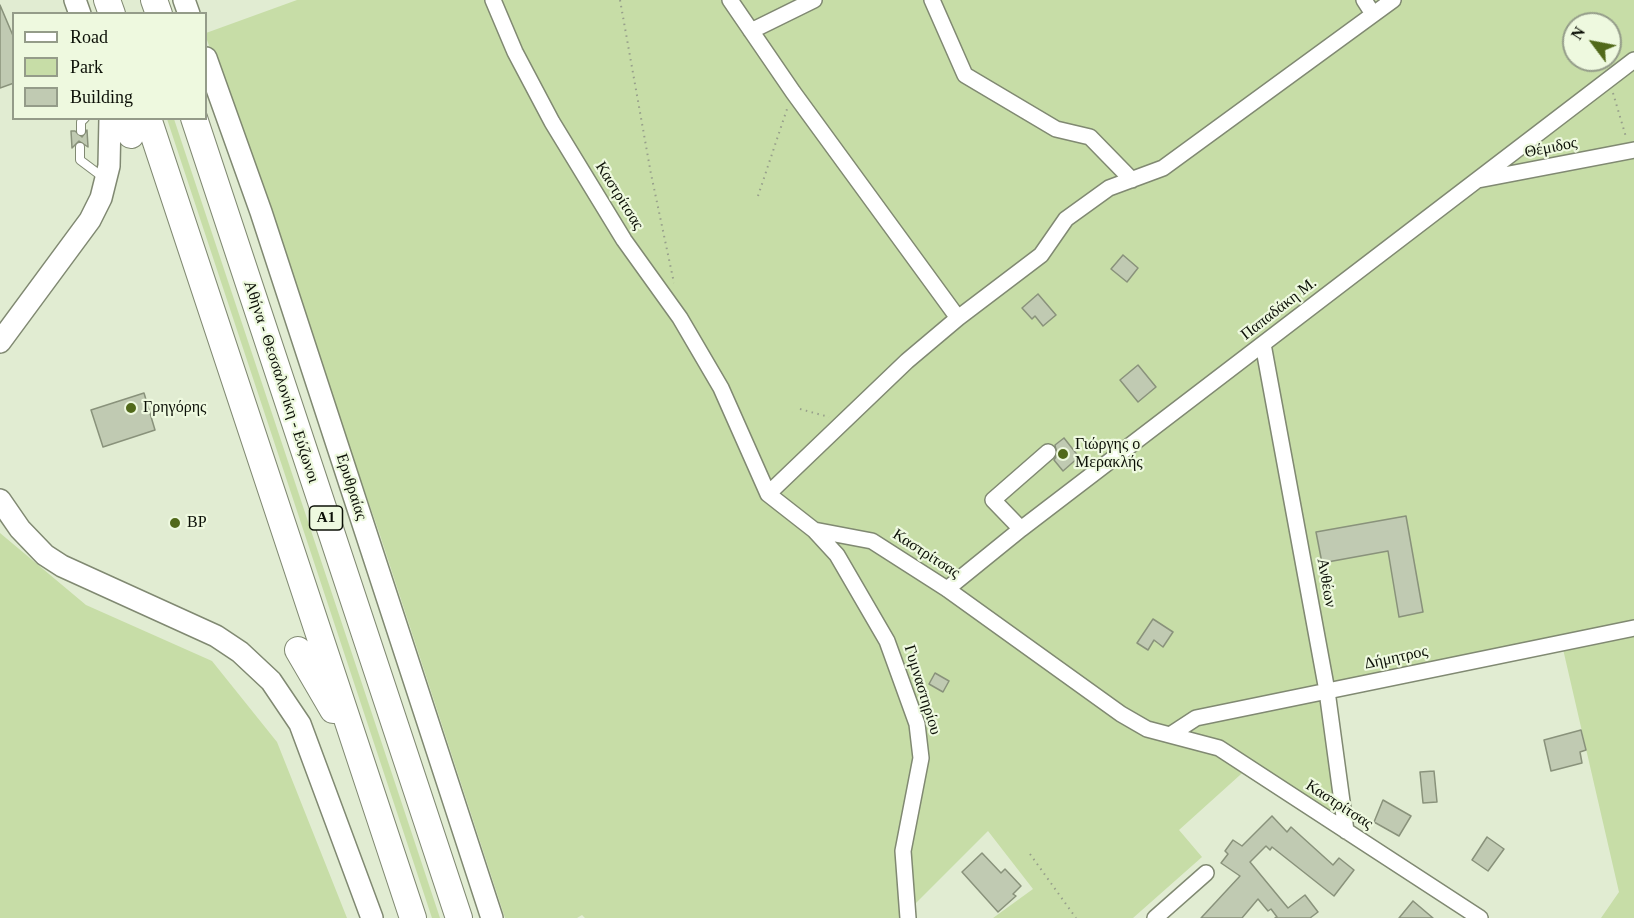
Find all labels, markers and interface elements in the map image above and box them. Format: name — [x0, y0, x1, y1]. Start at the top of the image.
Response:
legend — [12, 12, 207, 120]
north arrow — [1562, 12, 1622, 72]
text: N — [1568, 24, 1588, 43]
text: Road — [70, 27, 108, 47]
text: Park — [70, 57, 103, 77]
text: Building — [70, 87, 133, 107]
street label: Θέμιδος — [1523, 134, 1579, 162]
street label: Καστρίτσας — [591, 158, 647, 234]
street label: Παπαδάκη Μ. — [1237, 273, 1321, 345]
street label: Αθήνα - Θεσσαλονίκη - Εύζωνοι — [239, 279, 323, 485]
place label: Γρηγόρης — [143, 398, 206, 418]
marker: Γρηγόρης — [124, 401, 138, 415]
place label: Γιώργης ο Μερακλής — [1075, 435, 1143, 473]
marker: Γιώργης ο Μερακλής — [1056, 447, 1070, 461]
street label: Ερυθραίας — [331, 451, 371, 523]
road number: Α1 — [310, 506, 342, 530]
place label: BP — [187, 513, 207, 533]
marker: BP — [168, 516, 182, 530]
street label: Καστρίτσας — [889, 525, 963, 583]
street label: Ανθέων — [1312, 557, 1340, 609]
street label: Δήμητρος — [1363, 642, 1429, 674]
street label: Γυμναστηρίου — [899, 643, 945, 737]
street label: Καστρίτσας — [1302, 776, 1376, 834]

